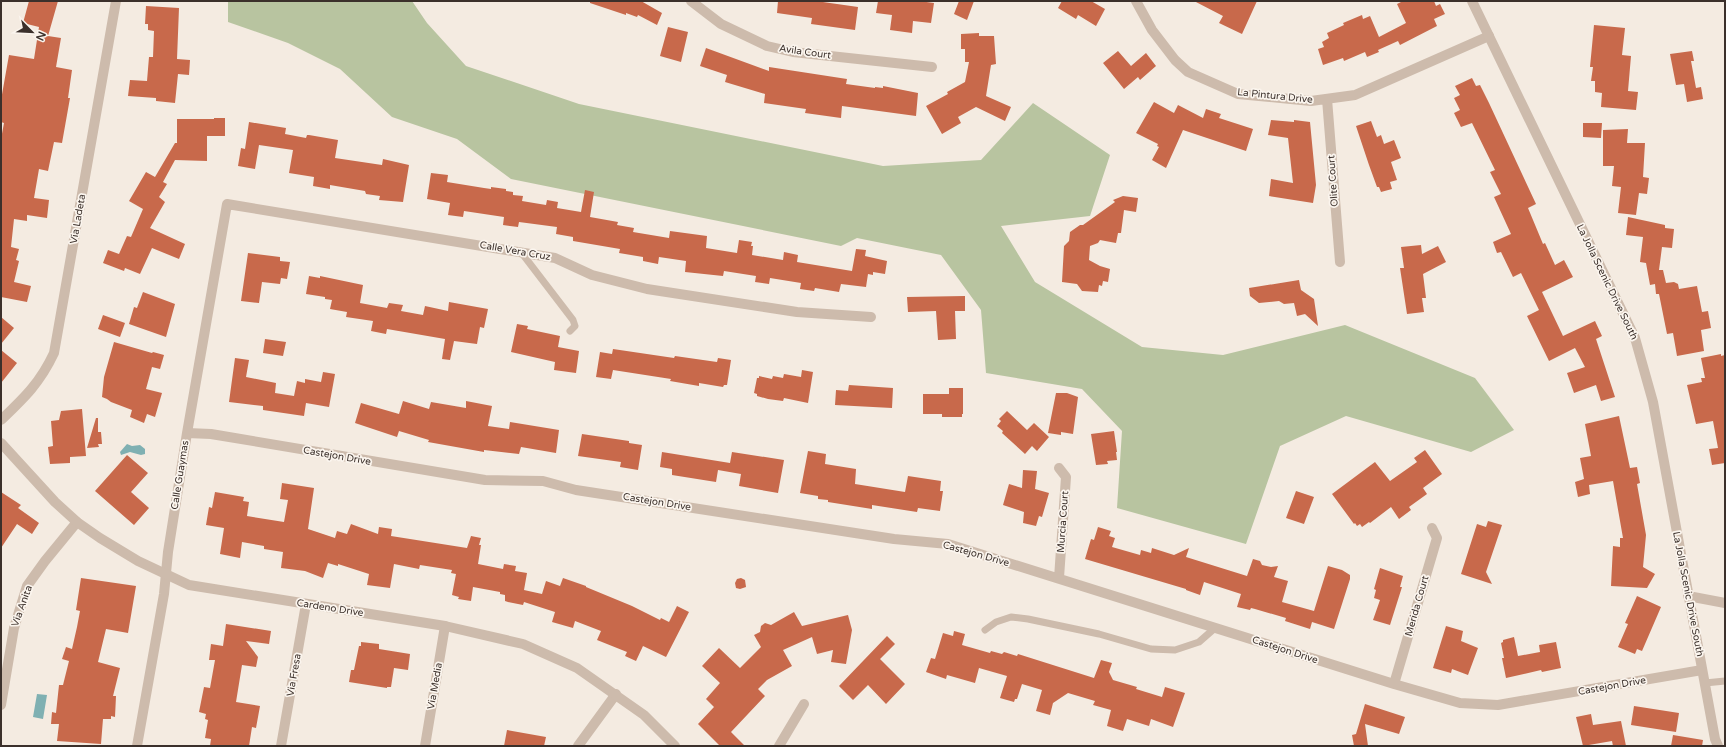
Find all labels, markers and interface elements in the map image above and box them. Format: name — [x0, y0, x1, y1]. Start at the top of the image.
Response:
north arrow — [12, 12, 52, 52]
text: N — [33, 29, 48, 43]
street label: Avila Court — [778, 42, 832, 62]
street label: La Pintura Drive — [1237, 86, 1314, 106]
street label: Olite Court — [1325, 155, 1341, 207]
street label: Via Ladeta — [68, 193, 88, 245]
street label: La Jolla Scenic Drive South — [1574, 222, 1640, 342]
street label: Calle Vera Cruz — [479, 239, 551, 263]
street label: Calle Guaymas — [169, 439, 191, 510]
street label: Castejon Drive — [302, 444, 372, 468]
street label: Castejon Drive — [622, 491, 692, 513]
street label: Murcia Court — [1055, 491, 1071, 553]
street label: La Jolla Scenic Drive South — [1670, 531, 1706, 657]
street label: Castejon Drive — [941, 539, 1011, 569]
street label: Merida Court — [1403, 574, 1431, 638]
street label: Via Anita — [9, 584, 35, 628]
street label: Cardeno Drive — [296, 597, 365, 619]
street label: Castejon Drive — [1250, 634, 1320, 666]
street label: Via Fresa — [284, 653, 304, 697]
street label: Via Media — [425, 662, 445, 710]
street label: Castejon Drive — [1577, 674, 1647, 698]

